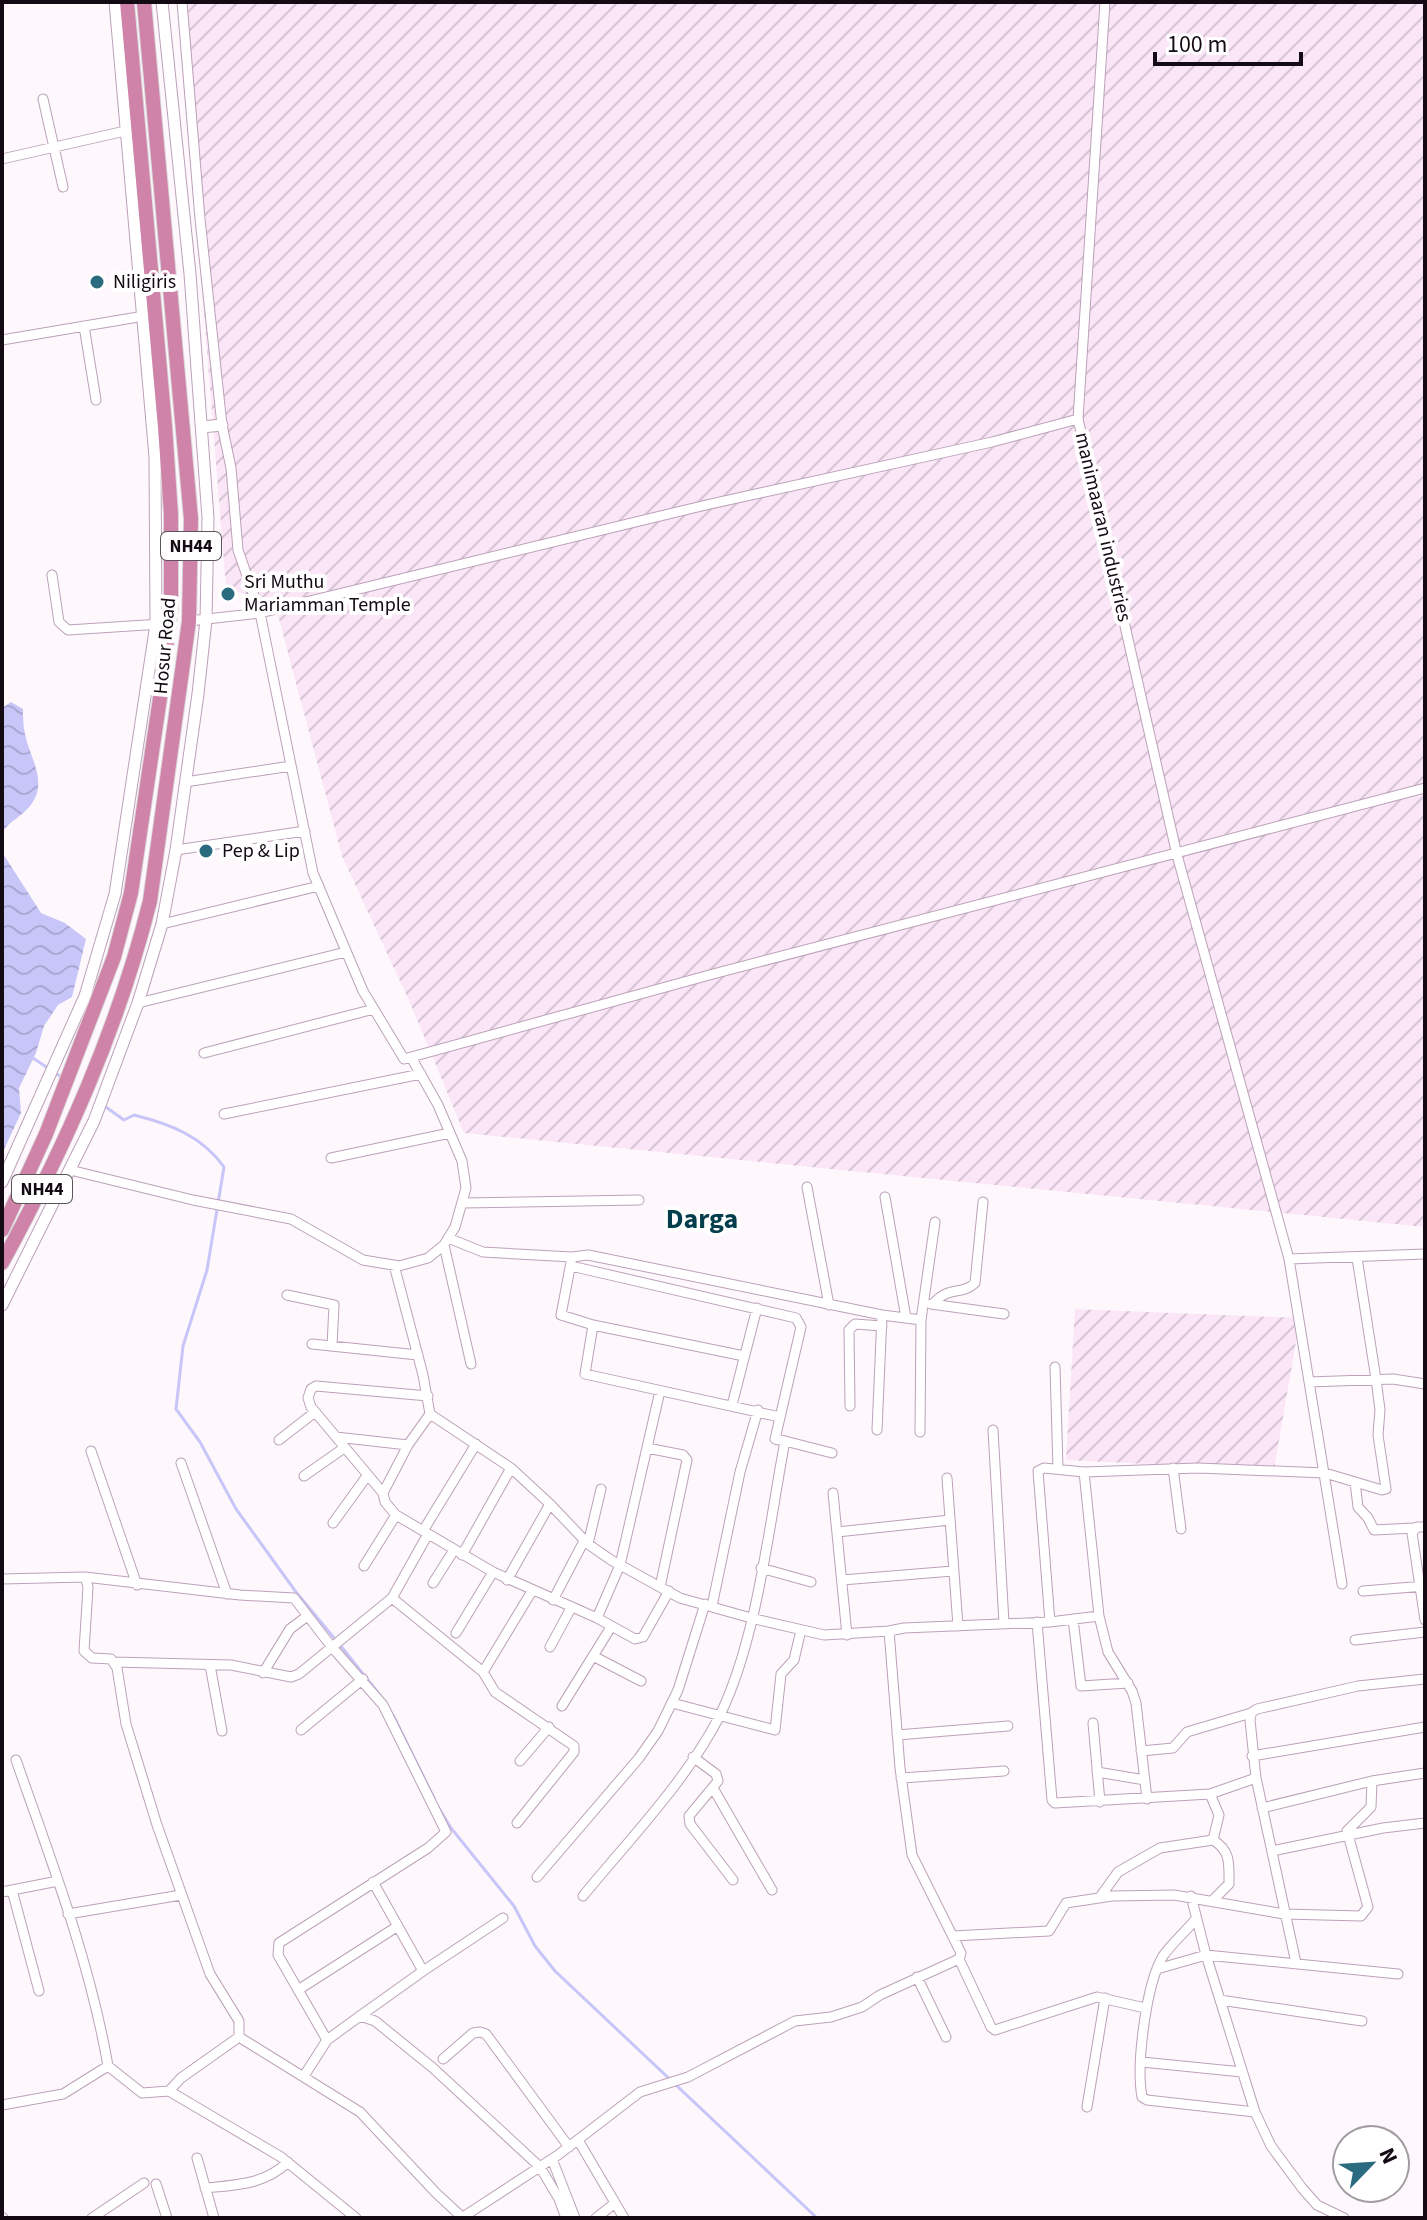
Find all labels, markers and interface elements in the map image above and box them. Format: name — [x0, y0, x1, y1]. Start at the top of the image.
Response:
scale bar — [1155, 16, 1301, 66]
text: 100 m — [1167, 27, 1227, 62]
place label: Niligiris — [113, 268, 176, 296]
marker: Niligiris — [88, 273, 106, 291]
street label: manimaaran industries — [1068, 430, 1138, 624]
road number: NH44 — [161, 532, 221, 560]
place label: Sri Muthu Mariamman Temple — [244, 568, 411, 619]
marker: Sri Muthu Mariamman Temple — [219, 585, 237, 603]
street label: Hosur Road — [147, 596, 183, 696]
place label: Pep & Lip — [222, 837, 300, 865]
marker: Pep & Lip — [197, 842, 215, 860]
road number: NH44 — [12, 1175, 72, 1203]
district label: Darga — [666, 1199, 738, 1239]
north arrow — [1331, 2124, 1411, 2204]
text: N — [1371, 2143, 1406, 2169]

